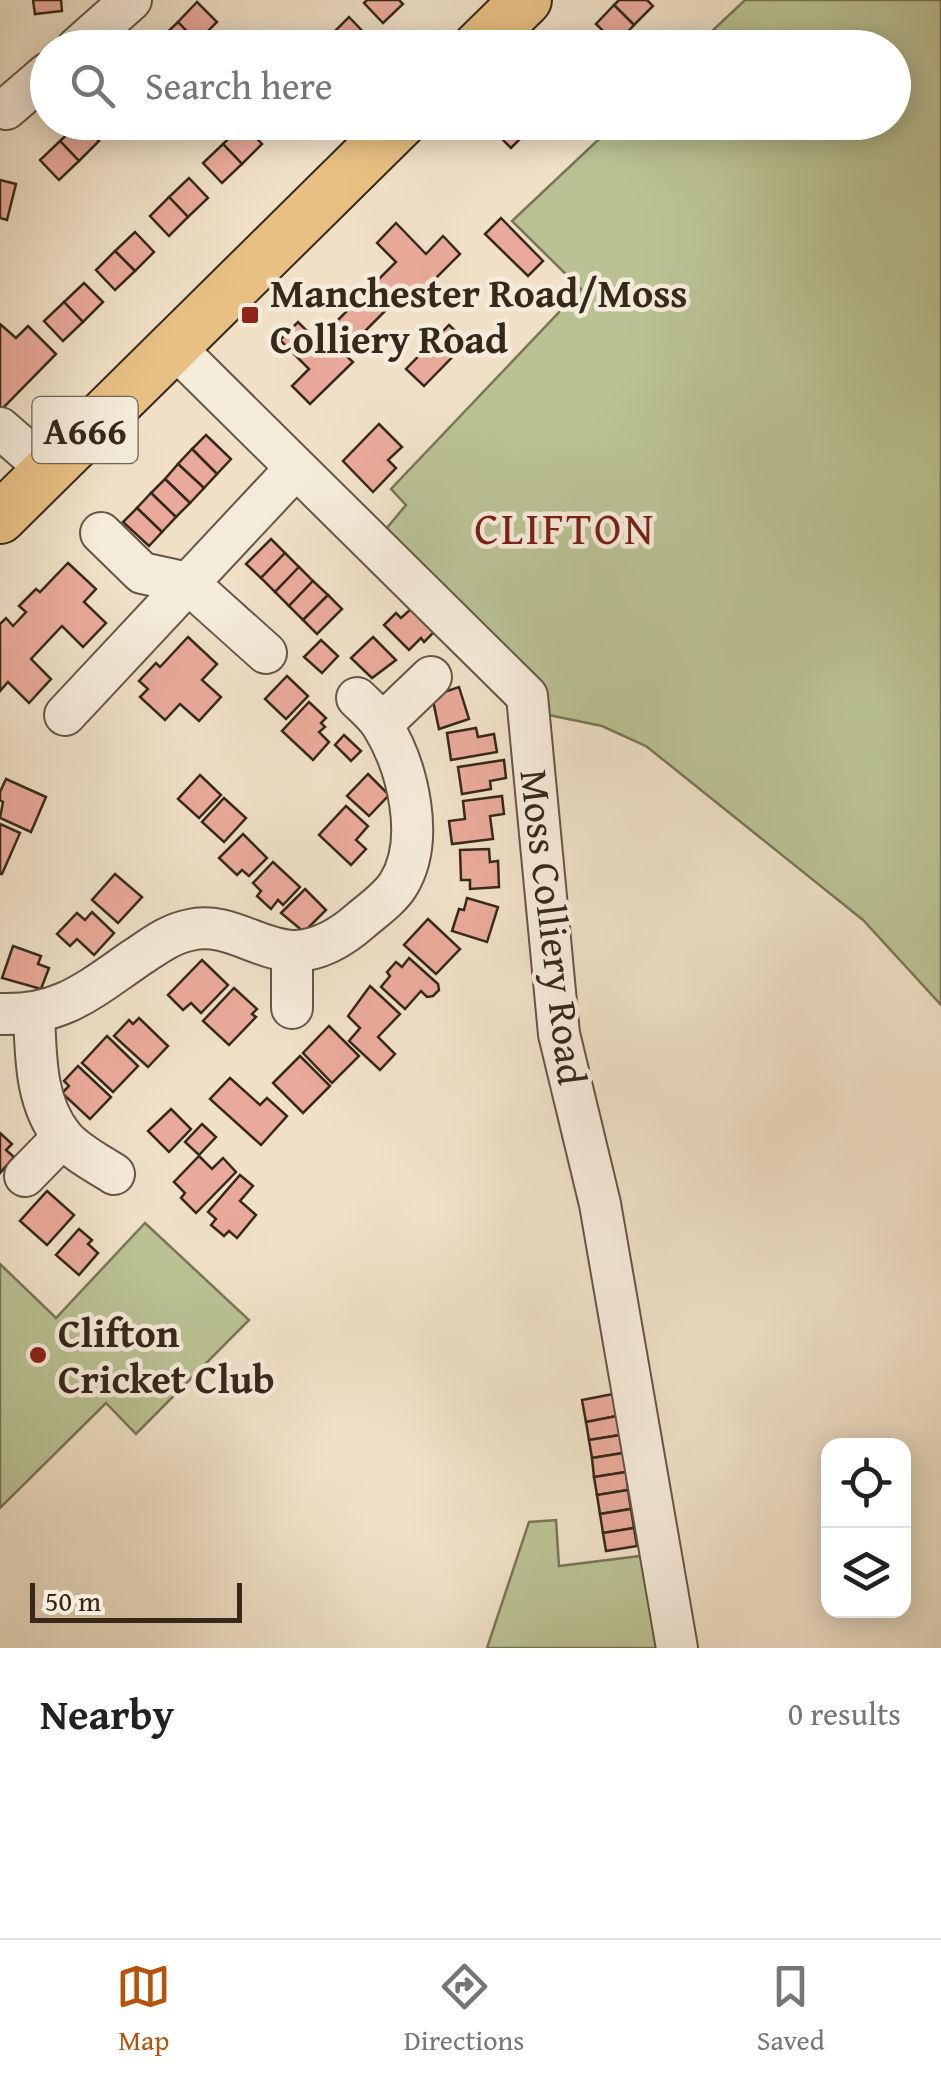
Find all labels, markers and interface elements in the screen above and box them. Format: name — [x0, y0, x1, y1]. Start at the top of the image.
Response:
search box — [30, 30, 911, 140]
text: Search here — [145, 57, 333, 113]
icon: search — [65, 58, 120, 113]
place label: Manchester Road/Moss Colliery Road — [270, 263, 688, 368]
marker: Manchester Road/Moss Colliery Road — [239, 304, 261, 326]
road number: A666 — [32, 397, 138, 463]
district label: CLIFTON — [474, 495, 656, 560]
street label: Moss Colliery Road — [505, 766, 603, 1089]
place label: Clifton Cricket Club — [58, 1303, 275, 1408]
marker: Clifton Cricket Club — [27, 1344, 49, 1366]
map controls — [821, 1438, 911, 1618]
button: locate — [821, 1438, 911, 1528]
button: layers — [821, 1528, 911, 1618]
scale bar — [30, 1578, 242, 1622]
text: 50 m — [45, 1580, 101, 1621]
text: Nearby — [40, 1683, 174, 1744]
text: 0 results — [788, 1690, 901, 1737]
tab: Map — [116, 1959, 171, 2060]
tab: Directions — [404, 1959, 524, 2060]
tab: Saved — [757, 1959, 825, 2060]

